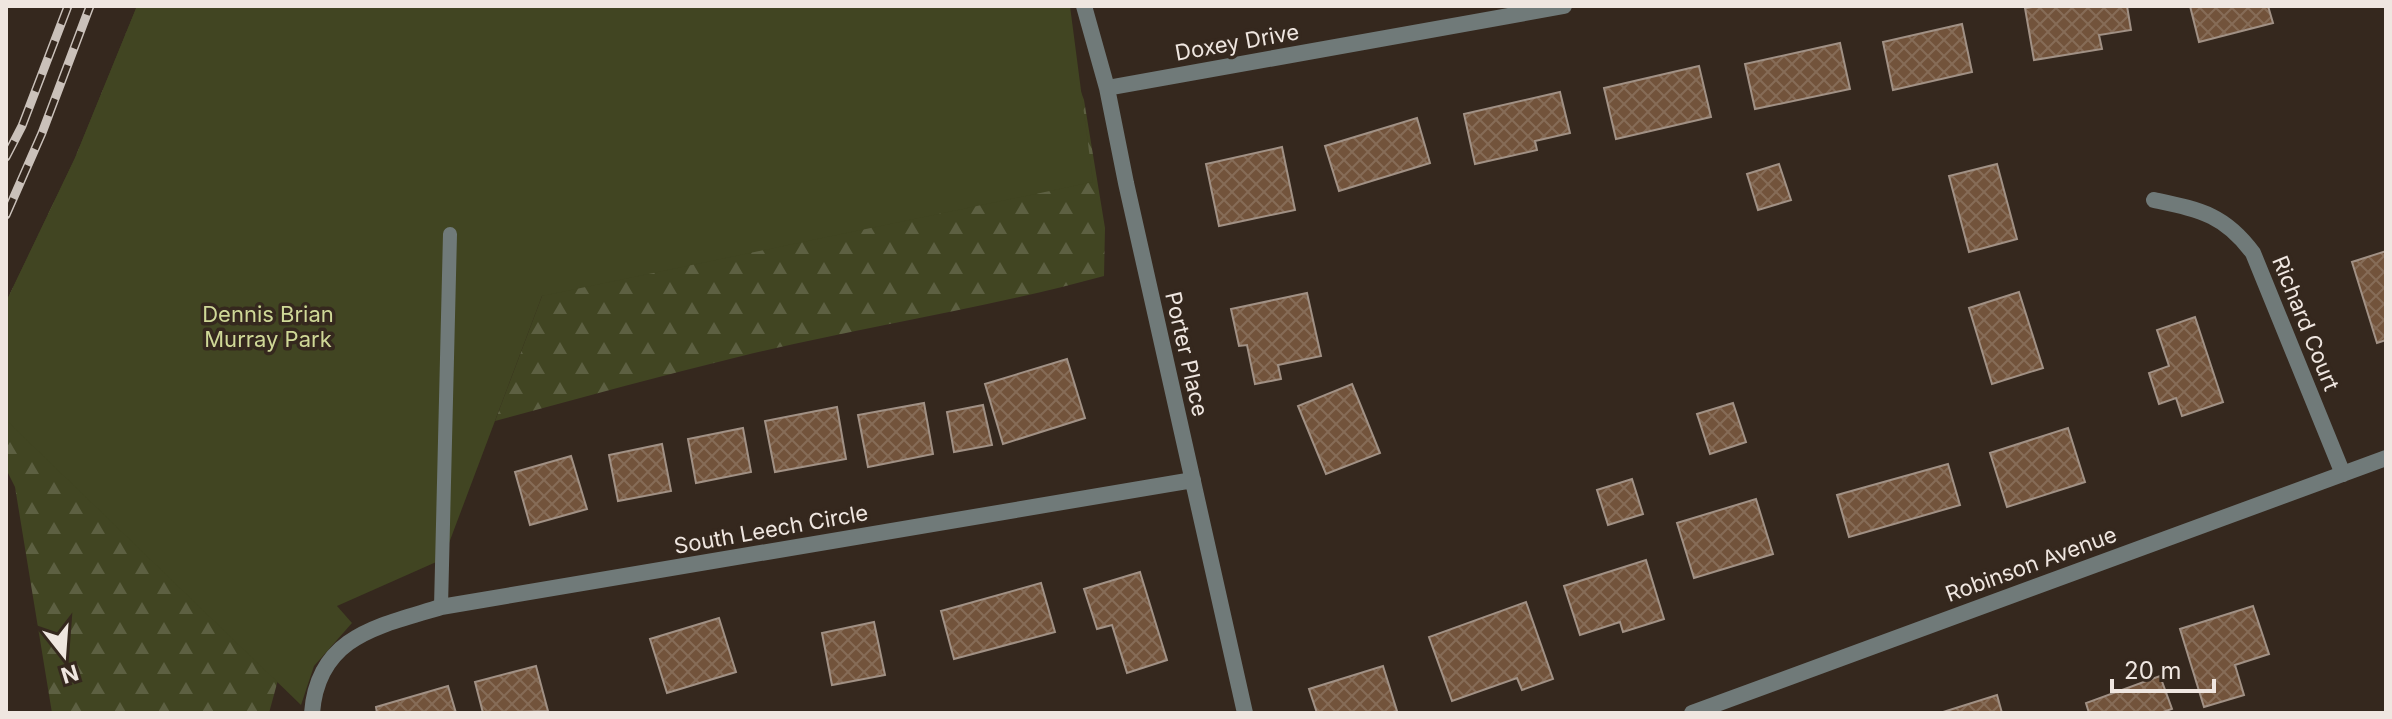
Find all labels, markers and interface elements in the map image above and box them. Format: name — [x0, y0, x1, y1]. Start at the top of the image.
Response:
street label: Doxey Drive — [1173, 18, 1301, 66]
street label: Richard Court — [2267, 252, 2345, 394]
street label: Porter Place — [1160, 289, 1214, 419]
park label: Dennis Brian Murray Park — [202, 301, 334, 352]
street label: South Leech Circle — [672, 499, 870, 559]
street label: Robinson Avenue — [1942, 521, 2120, 607]
north arrow — [24, 615, 104, 695]
scale bar — [2112, 643, 2214, 693]
text: 20 m — [2124, 656, 2182, 685]
text: N — [58, 659, 82, 689]

